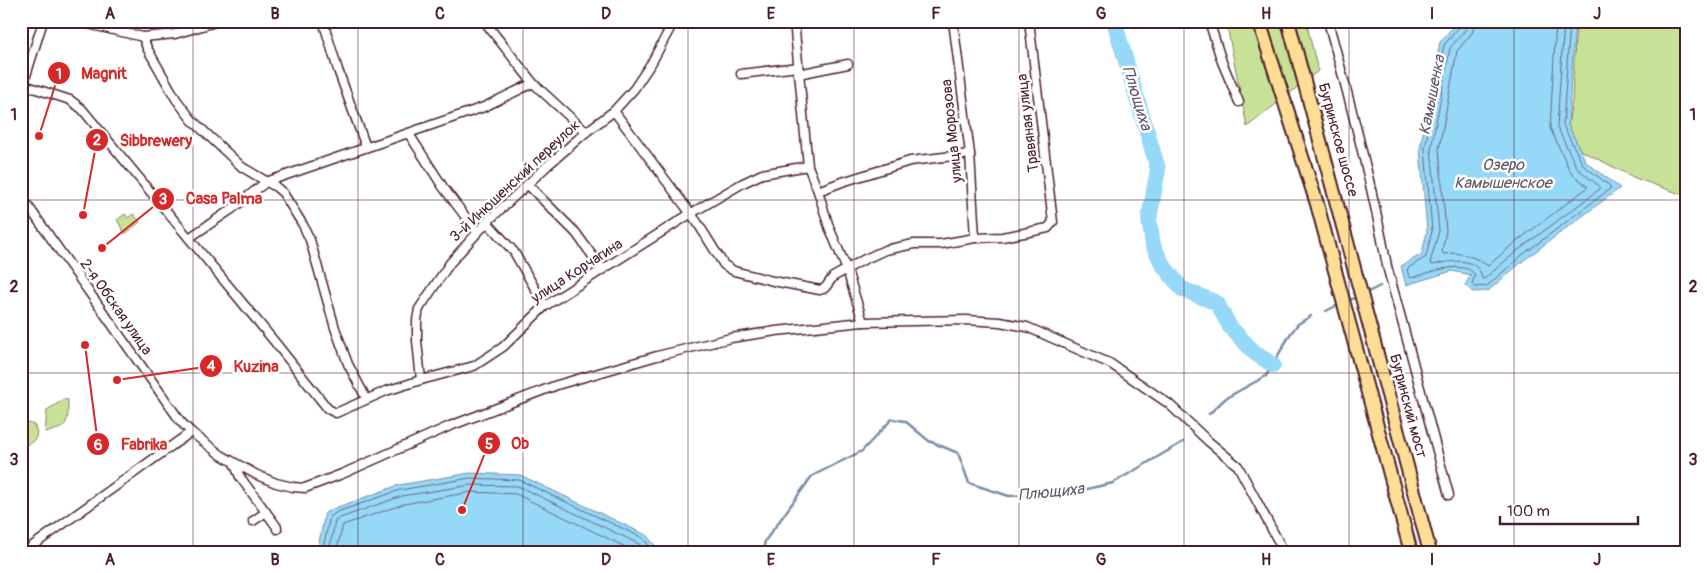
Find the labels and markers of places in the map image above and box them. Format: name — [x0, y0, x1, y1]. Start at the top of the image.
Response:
callout: Magnit — [46, 58, 136, 89]
callout: Sibbrewery — [85, 125, 202, 156]
callout: Casa Palma — [151, 183, 272, 214]
callout: Kuzina — [198, 351, 289, 382]
callout: Ob — [476, 428, 539, 459]
callout: Fabrika — [86, 429, 177, 460]

